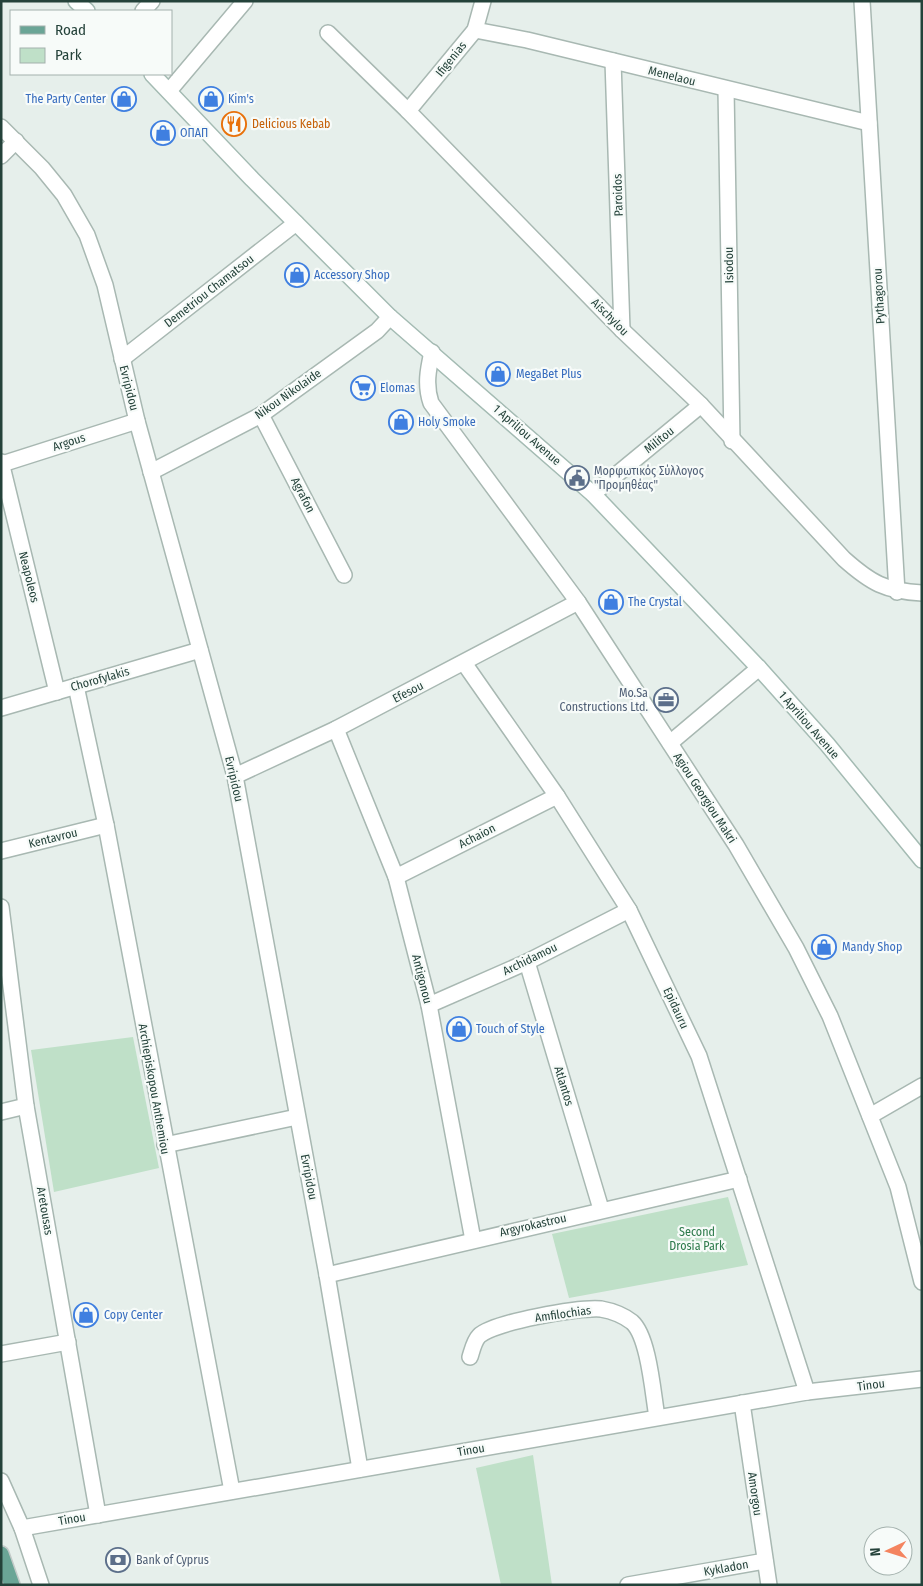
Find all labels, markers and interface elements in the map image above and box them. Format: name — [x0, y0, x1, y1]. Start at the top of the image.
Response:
legend — [10, 10, 172, 75]
text: Road — [55, 21, 86, 39]
street label: Ifigenias — [433, 39, 469, 79]
text: Park — [55, 46, 82, 64]
street label: Menelaou — [647, 63, 697, 89]
shop icon: The Party Center — [111, 86, 137, 112]
shop icon: Kim's — [198, 86, 224, 112]
place label: The Party Center — [26, 92, 107, 106]
place label: Kim's — [228, 92, 254, 106]
restaurant icon: Delicious Kebab — [221, 111, 247, 137]
place label: Delicious Kebab — [252, 117, 330, 131]
shop icon: ΟΠΑΠ — [150, 120, 176, 146]
place label: ΟΠΑΠ — [180, 126, 208, 140]
street label: Paroidos — [610, 173, 626, 217]
street label: Isiodou — [722, 247, 736, 283]
street label: Demetriou Chamatsou — [162, 252, 256, 330]
shop icon: Accessory Shop — [284, 262, 310, 288]
place label: Accessory Shop — [314, 268, 390, 282]
street label: Pythagorou — [871, 268, 887, 324]
street label: Aischylou — [588, 295, 632, 339]
shop icon: MegaBet Plus — [485, 361, 511, 387]
street label: Evripidou — [117, 364, 141, 412]
street label: Nikou Nikolaide — [252, 366, 324, 422]
place label: MegaBet Plus — [516, 367, 582, 381]
supermarket icon: Elomas — [350, 375, 376, 401]
place label: Elomas — [380, 381, 415, 395]
street label: 1 Apriliou Avenue — [490, 402, 564, 468]
shop icon: Holy Smoke — [388, 409, 414, 435]
place label: Holy Smoke — [418, 415, 476, 429]
street label: Militou — [641, 424, 677, 456]
street label: Argous — [51, 430, 87, 454]
place label: Μορφωτικός Σύλλογος "Προμηθέας" — [594, 464, 704, 492]
public building icon: Μορφωτικός Σύλλογος "Προμηθέας" — [564, 465, 590, 491]
street label: Agrafon — [288, 475, 318, 515]
street label: Neapoleos — [16, 550, 42, 604]
shop icon: The Crystal — [598, 589, 624, 615]
place label: The Crystal — [628, 595, 682, 609]
street label: Chorofylakis — [69, 664, 131, 694]
street label: Efesou — [390, 678, 426, 706]
place label: Mo.Sa Constructions Ltd. — [560, 686, 648, 714]
office icon: Mo.Sa Constructions Ltd. — [653, 687, 679, 713]
street label: 1 Apriliou Avenue — [776, 688, 842, 762]
street label: Agiou Georgiou Makri — [671, 750, 739, 846]
street label: Evripidou — [222, 755, 246, 803]
street label: Achaion — [456, 821, 498, 851]
street label: Kentavrou — [27, 825, 79, 851]
shop icon: Mandy Shop — [811, 934, 837, 960]
street label: Archidamou — [501, 940, 559, 978]
place label: Mandy Shop — [842, 940, 902, 954]
street label: Antigonou — [409, 953, 435, 1005]
street label: Epidauru — [660, 985, 692, 1031]
shop icon: Touch of Style — [446, 1016, 472, 1042]
place label: Touch of Style — [476, 1022, 545, 1036]
street label: Archiepiskopou Anthemiou — [136, 1023, 172, 1155]
street label: Atlantos — [551, 1065, 577, 1107]
street label: Evripidou — [298, 1153, 320, 1201]
street label: Aretousas — [34, 1186, 56, 1236]
street label: Argyrokastrou — [498, 1211, 568, 1239]
park label: Second Drosia Park — [669, 1225, 725, 1253]
shop icon: Copy Center — [73, 1302, 99, 1328]
street label: Amfilochias — [534, 1303, 592, 1325]
place label: Copy Center — [104, 1308, 163, 1322]
street label: Tinou — [856, 1376, 886, 1394]
street label: Tinou — [456, 1441, 486, 1459]
street label: Amorgou — [745, 1471, 765, 1517]
street label: Tinou — [57, 1510, 87, 1528]
north arrow — [863, 1526, 913, 1576]
bank icon: Bank of Cyprus — [105, 1547, 131, 1573]
text: N — [867, 1547, 884, 1557]
place label: Bank of Cyprus — [136, 1553, 209, 1567]
street label: Kykladon — [703, 1557, 749, 1579]

